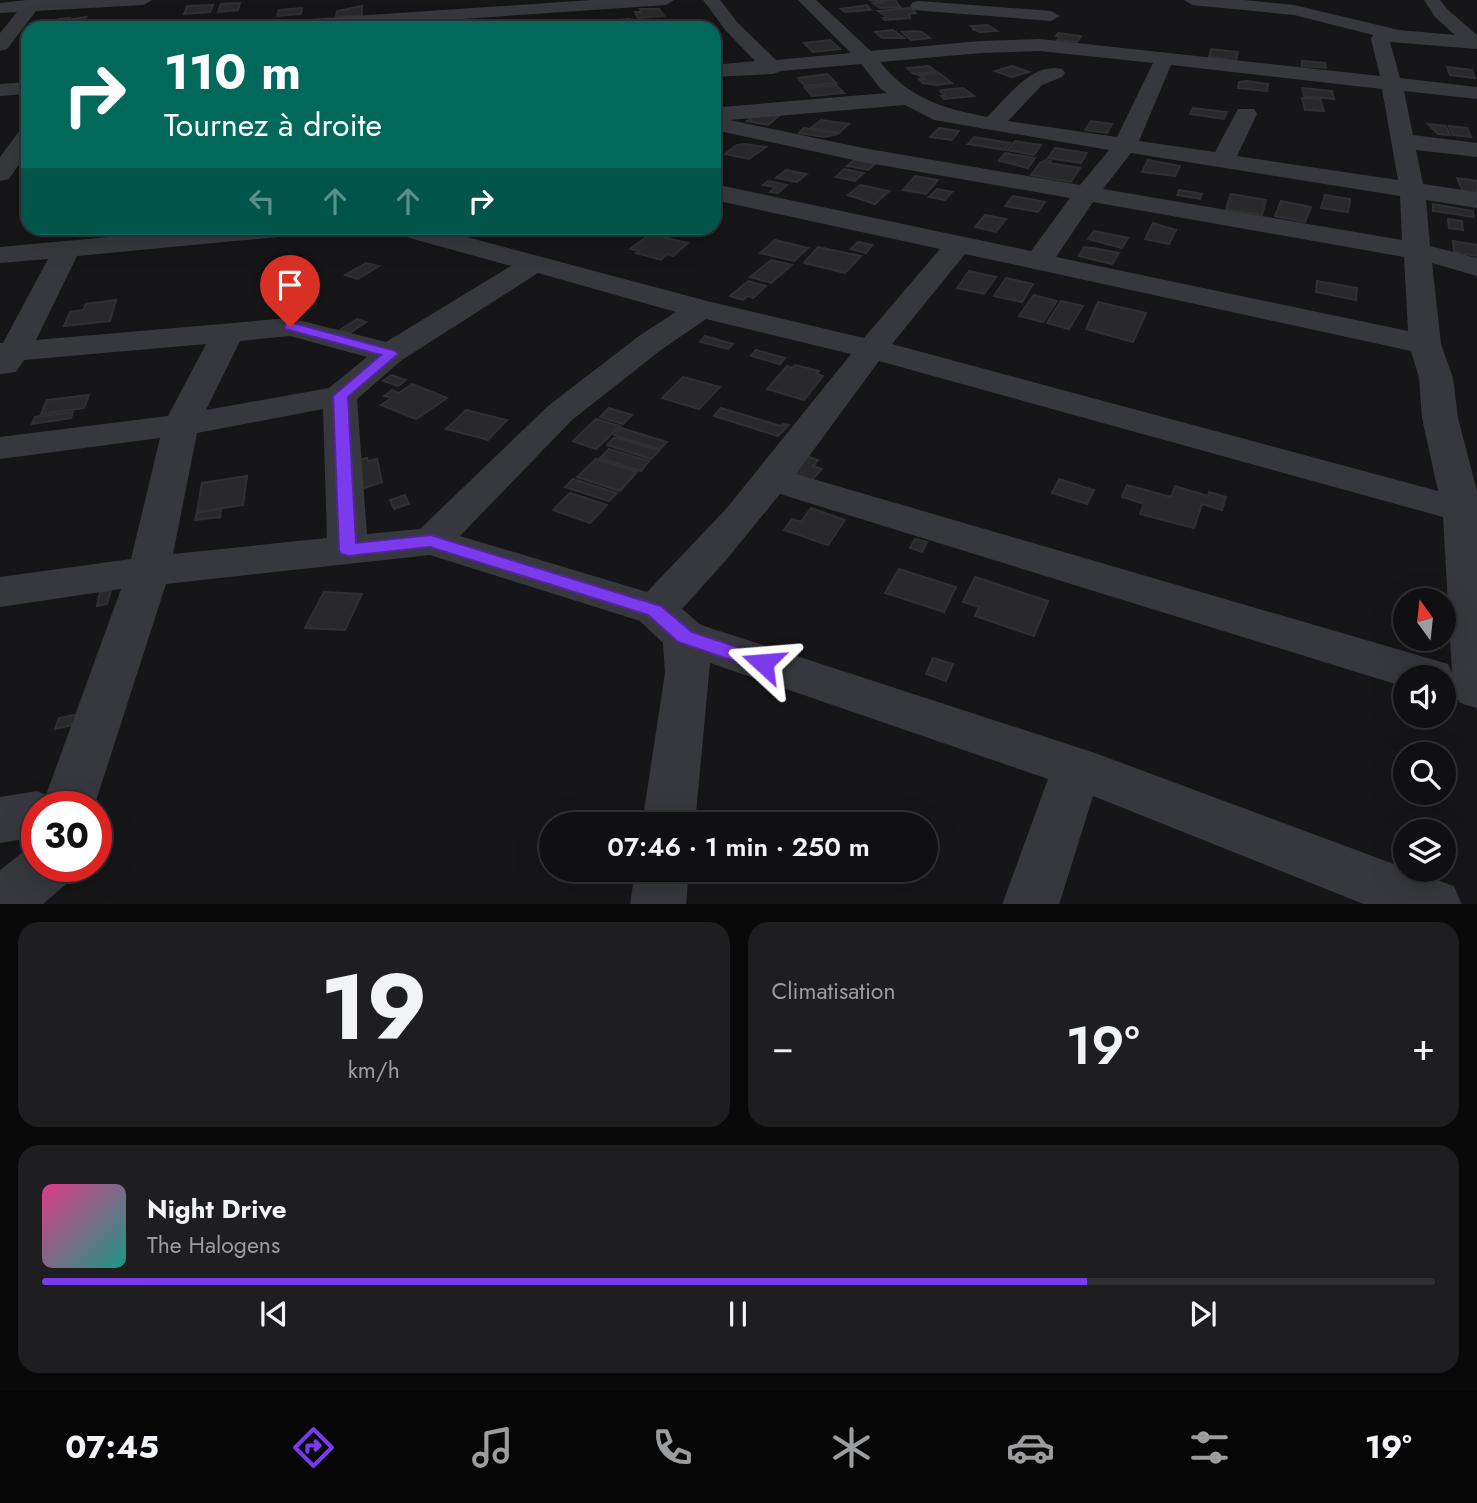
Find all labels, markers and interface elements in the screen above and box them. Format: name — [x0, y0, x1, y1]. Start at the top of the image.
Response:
text: 110 m — [164, 37, 301, 107]
icon: right — [49, 49, 140, 140]
text: Tournez à droite — [164, 102, 382, 148]
icon: left — [243, 182, 281, 220]
icon: ahead — [316, 182, 354, 220]
icon: ahead — [389, 182, 427, 220]
icon: right — [462, 182, 500, 220]
pin — [260, 255, 320, 327]
icon: arrive — [271, 266, 309, 304]
north arrow — [1393, 588, 1456, 651]
map controls — [1393, 588, 1456, 882]
position arrow — [726, 626, 800, 700]
button: sound — [1393, 665, 1456, 728]
button: search — [1393, 742, 1456, 805]
speed limit sign: 30 — [21, 791, 112, 882]
button: layers — [1393, 819, 1456, 882]
text: 07:46 · 1 min · 250 m — [607, 828, 870, 866]
text: 19 — [320, 942, 427, 1073]
text: Climatisation — [772, 974, 896, 1008]
text: 19° — [1066, 1008, 1140, 1084]
text: − — [772, 1019, 794, 1074]
text: + — [1412, 1019, 1435, 1074]
text: km/h — [348, 1053, 400, 1087]
text: Night Drive — [147, 1190, 287, 1228]
text: The Halogens — [147, 1228, 280, 1262]
icon: previous — [255, 1295, 293, 1333]
icon: pause — [719, 1295, 757, 1333]
icon: next — [1184, 1295, 1222, 1333]
icon: directions — [289, 1423, 338, 1472]
icon: music — [468, 1423, 517, 1472]
icon: phone — [648, 1423, 697, 1472]
icon: climate — [827, 1423, 876, 1472]
icon: car — [1006, 1423, 1055, 1472]
icon: filters — [1185, 1423, 1234, 1472]
text: 07:45 — [65, 1424, 159, 1470]
text: 19° — [1365, 1424, 1412, 1470]

